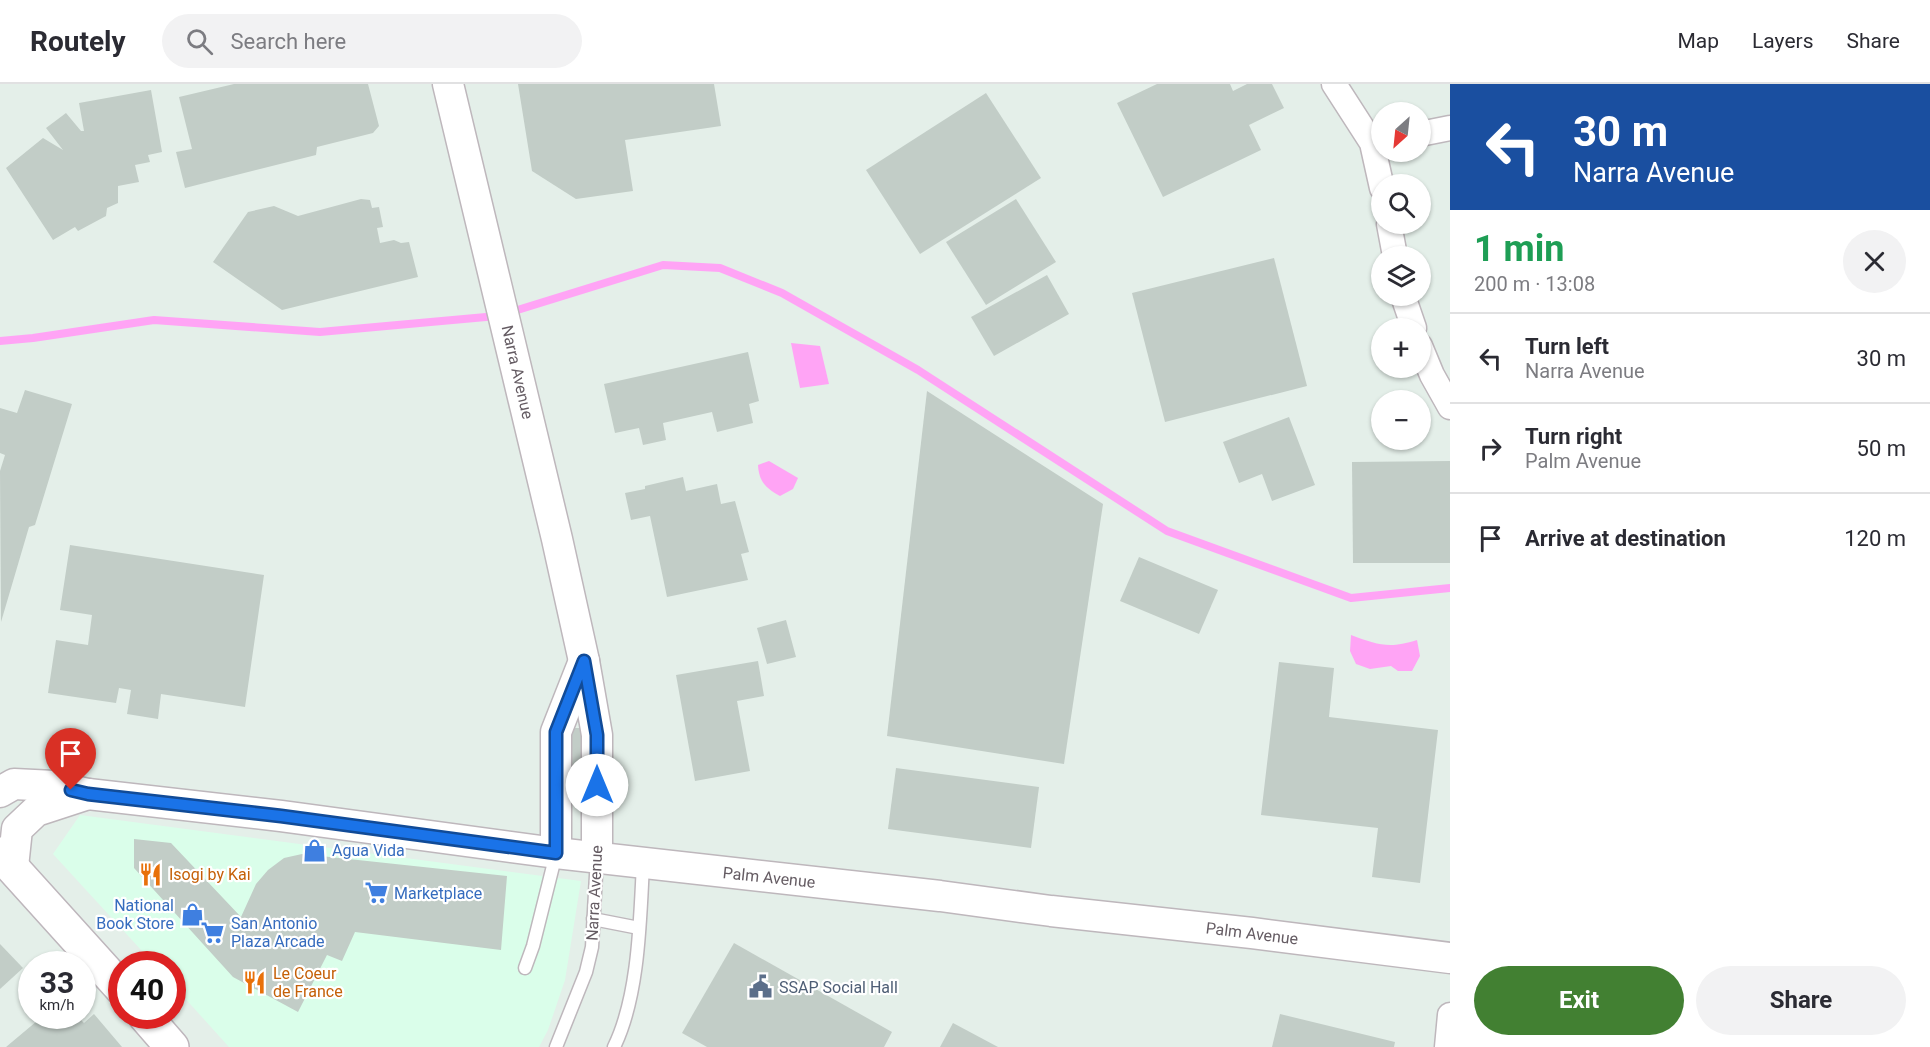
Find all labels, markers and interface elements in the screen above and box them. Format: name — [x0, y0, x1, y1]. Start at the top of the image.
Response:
search box — [162, 14, 582, 68]
text: Routely — [30, 25, 126, 58]
icon: search — [183, 25, 216, 58]
text: Search here — [231, 29, 346, 54]
text: Map — [1677, 29, 1719, 53]
text: Layers — [1752, 29, 1813, 53]
text: Share — [1846, 29, 1900, 53]
north arrow — [1371, 102, 1431, 162]
map controls — [1371, 102, 1431, 450]
text: 30 m — [1573, 107, 1668, 156]
icon: left — [1474, 108, 1552, 186]
text: Narra Avenue — [1573, 157, 1734, 189]
button: search — [1371, 174, 1431, 234]
text: 1 min — [1474, 228, 1565, 270]
button: close — [1843, 230, 1906, 293]
button: layers — [1371, 246, 1431, 306]
text: 200 m · 13:08 — [1474, 272, 1595, 296]
button: + — [1371, 318, 1431, 378]
street label: Narra Avenue — [497, 323, 538, 421]
text: Turn left — [1525, 334, 1609, 359]
icon: left — [1474, 342, 1507, 375]
text: 30 m — [1857, 346, 1906, 371]
text: Narra Avenue — [1525, 359, 1645, 383]
button: − — [1371, 390, 1431, 450]
text: Turn right — [1525, 424, 1622, 449]
icon: right — [1474, 432, 1507, 465]
text: 50 m — [1857, 436, 1906, 461]
text: Palm Avenue — [1525, 449, 1641, 473]
icon: arrive — [1474, 522, 1507, 555]
text: Arrive at destination — [1525, 526, 1726, 551]
text: 120 m — [1844, 526, 1906, 551]
pin — [45, 728, 96, 790]
icon: arrive — [54, 737, 87, 770]
position arrow — [565, 753, 629, 817]
shop icon: Agua Vida — [301, 837, 327, 863]
place label: Agua Vida — [332, 841, 405, 860]
street label: Narra Avenue — [583, 845, 606, 941]
restaurant icon: Isogi by Kai — [138, 861, 164, 887]
street label: Palm Avenue — [722, 863, 816, 892]
place label: Isogi by Kai — [169, 865, 251, 884]
supermarket icon: Marketplace — [363, 880, 389, 906]
place label: Marketplace — [394, 884, 482, 903]
place label: National Book Store — [96, 896, 174, 933]
shop icon: National Book Store — [179, 901, 205, 927]
place label: San Antonio Plaza Arcade — [231, 914, 325, 951]
street label: Palm Avenue — [1205, 918, 1299, 949]
supermarket icon: San Antonio Plaza Arcade — [200, 919, 226, 945]
speed limit sign: 40 — [108, 951, 186, 1029]
place label: Le Coeur de France — [273, 964, 343, 1001]
text: 33 — [40, 965, 74, 1000]
button: Exit — [1474, 966, 1684, 1035]
button: Share — [1696, 966, 1906, 1035]
restaurant icon: Le Coeur de France — [242, 969, 268, 995]
public building icon: SSAP Social Hall — [748, 974, 774, 1000]
place label: SSAP Social Hall — [779, 978, 898, 997]
text: km/h — [39, 996, 75, 1014]

